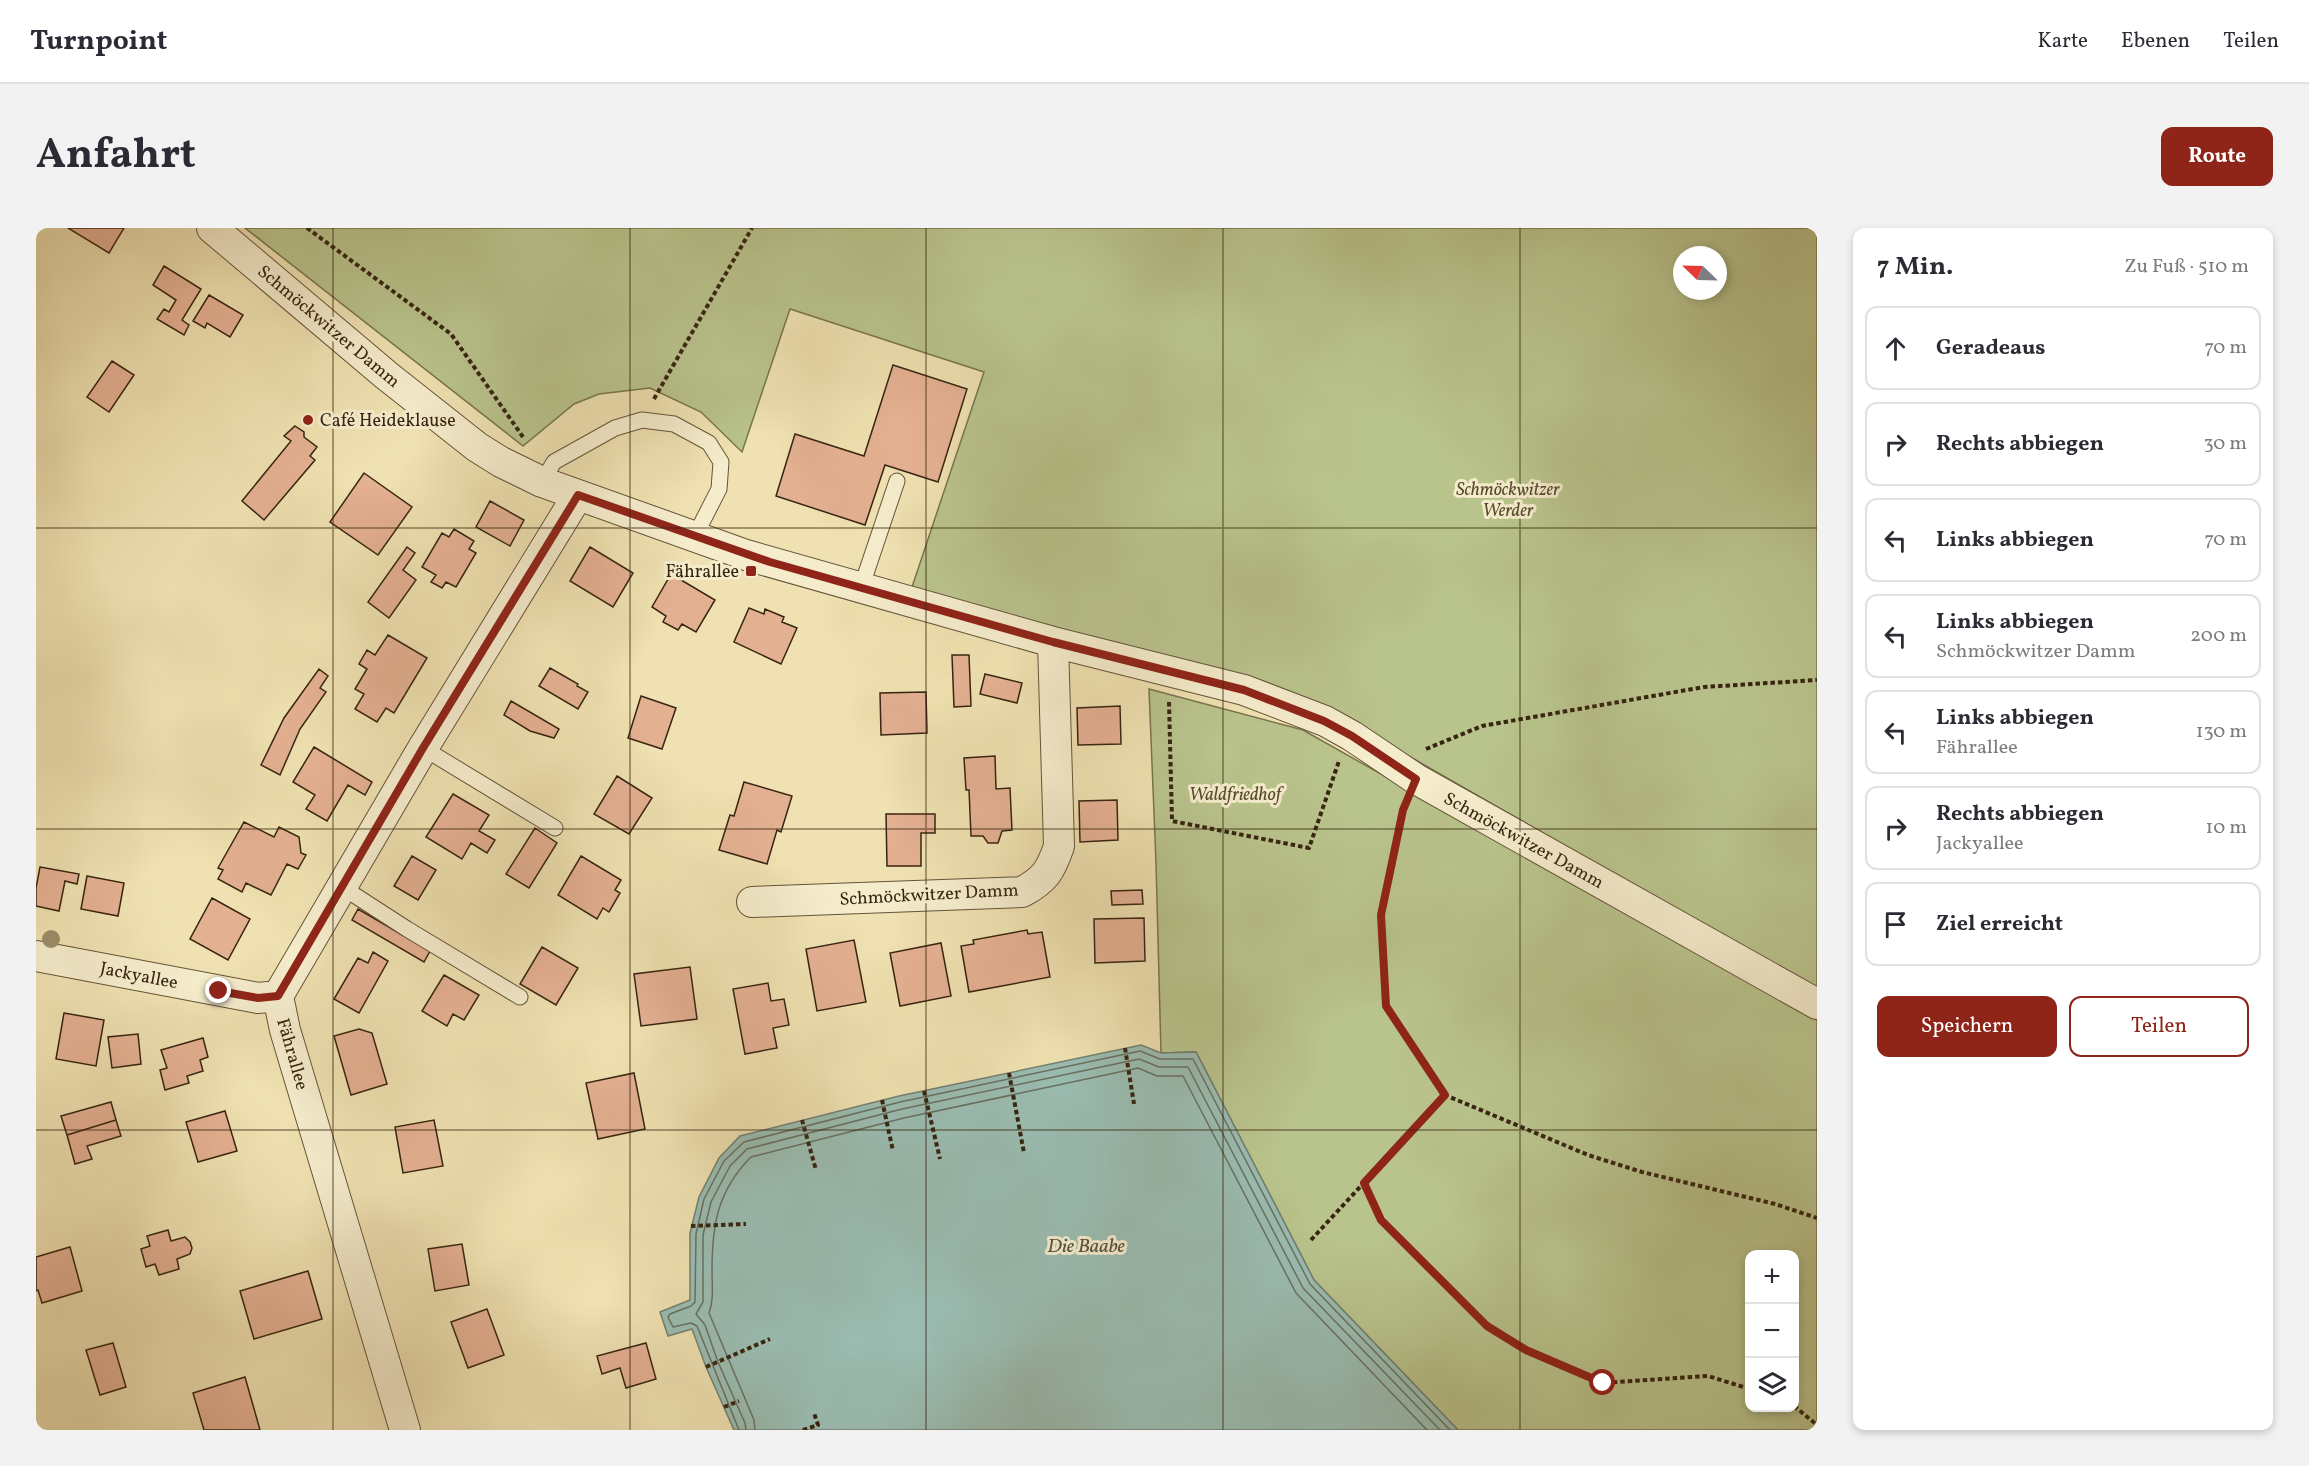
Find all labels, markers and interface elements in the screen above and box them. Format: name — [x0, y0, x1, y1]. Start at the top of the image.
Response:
text: Turnpoint — [30, 22, 167, 61]
text: Karte — [2037, 27, 2088, 56]
text: Ebenen — [2121, 27, 2190, 56]
text: Teilen — [2223, 27, 2279, 56]
text: Anfahrt — [36, 127, 196, 186]
button: Route — [2161, 127, 2273, 186]
north arrow — [1673, 246, 1727, 300]
text: 7 Min. — [1877, 249, 1953, 285]
text: Zu Fuß · 510 m — [2124, 253, 2249, 281]
street label: Schmöckwitzer Damm — [251, 260, 405, 394]
icon: ahead — [1879, 332, 1912, 365]
text: Geradeaus — [1936, 333, 2046, 364]
text: 70 m — [2204, 334, 2247, 362]
place label: Café Heideklause — [320, 409, 456, 434]
marker: Café Heideklause — [301, 413, 315, 427]
icon: right — [1879, 428, 1912, 461]
text: Rechts abbiegen — [1936, 429, 2104, 460]
text: 30 m — [2203, 430, 2247, 458]
park label: Schmöckwitzer Werder — [1456, 478, 1560, 524]
icon: left — [1879, 524, 1912, 557]
text: Links abbiegen — [1936, 525, 2094, 556]
text: 70 m — [2204, 526, 2247, 554]
place label: Fährallee — [665, 560, 739, 585]
marker: Fährallee — [744, 564, 758, 578]
text: Links abbiegen — [1936, 607, 2094, 638]
icon: left — [1879, 620, 1912, 653]
text: 200 m — [2190, 622, 2247, 650]
text: Schmöckwitzer Damm — [1936, 638, 2135, 666]
text: Links abbiegen — [1936, 703, 2094, 734]
icon: left — [1879, 716, 1912, 749]
text: 130 m — [2196, 718, 2247, 746]
text: Fährallee — [1936, 734, 2018, 762]
park label: Waldfriedhof — [1189, 783, 1285, 808]
street label: Schmöckwitzer Damm — [1439, 787, 1608, 896]
text: Rechts abbiegen — [1936, 799, 2104, 830]
icon: right — [1879, 812, 1912, 845]
text: 10 m — [2206, 814, 2247, 842]
text: Jackyallee — [1936, 830, 2024, 858]
street label: Schmöckwitzer Damm — [839, 878, 1019, 913]
icon: arrive — [1879, 908, 1912, 941]
text: Ziel erreicht — [1936, 909, 2063, 940]
street label: Jackyallee — [98, 957, 180, 996]
route end — [205, 977, 231, 1003]
button: Speichern — [1877, 996, 2057, 1057]
button: Teilen — [2069, 996, 2249, 1057]
street label: Fährallee — [269, 1016, 314, 1093]
water label: Die Baabe — [1047, 1233, 1126, 1261]
map controls — [1745, 1250, 1799, 1412]
button: + — [1745, 1250, 1799, 1304]
button: − — [1745, 1304, 1799, 1358]
button: layers — [1745, 1358, 1799, 1412]
route start — [1589, 1369, 1615, 1395]

